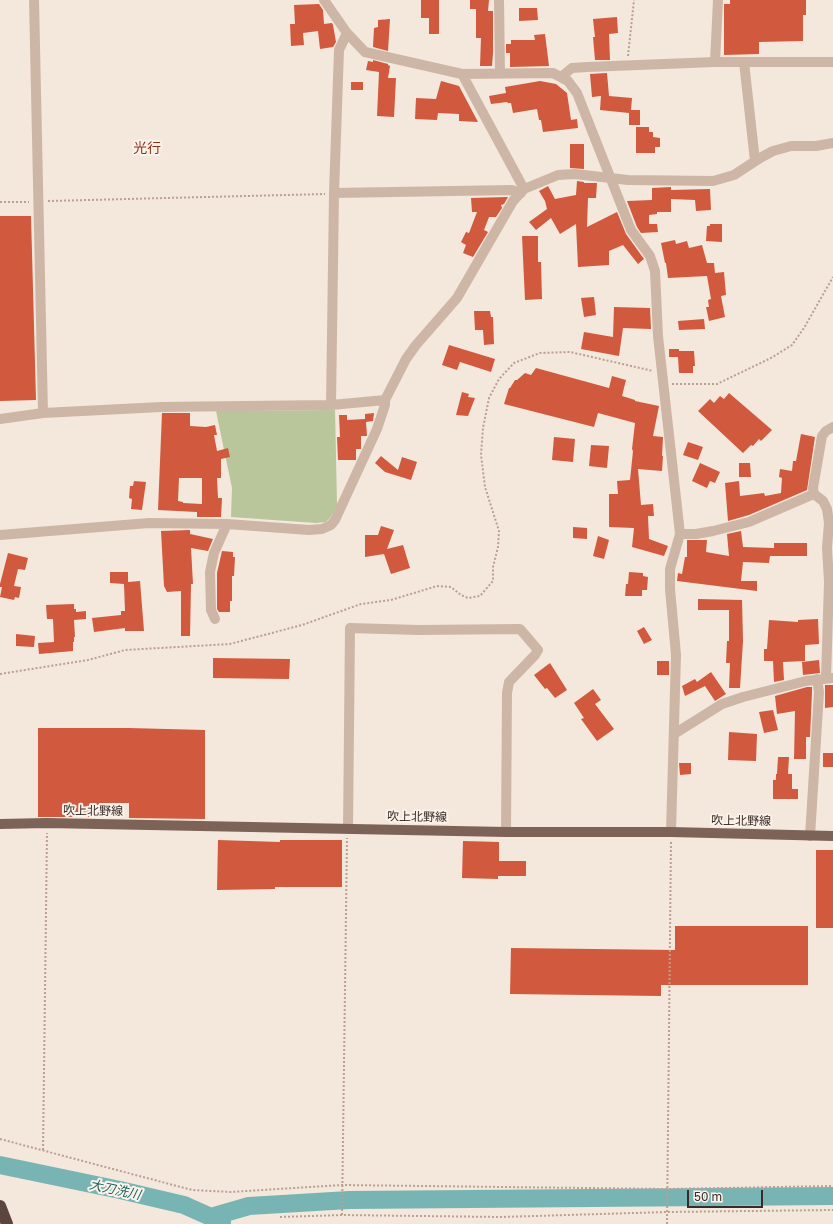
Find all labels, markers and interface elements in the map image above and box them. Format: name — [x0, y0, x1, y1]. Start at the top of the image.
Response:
district label: 光行 — [133, 141, 161, 157]
street label: 吹上北野線 — [63, 803, 123, 819]
street label: 吹上北野線 — [387, 809, 447, 825]
street label: 吹上北野線 — [711, 813, 771, 829]
water label: 大刀洗川 — [88, 1177, 142, 1203]
scale bar — [689, 1182, 765, 1208]
text: 50 m — [694, 1189, 722, 1204]

